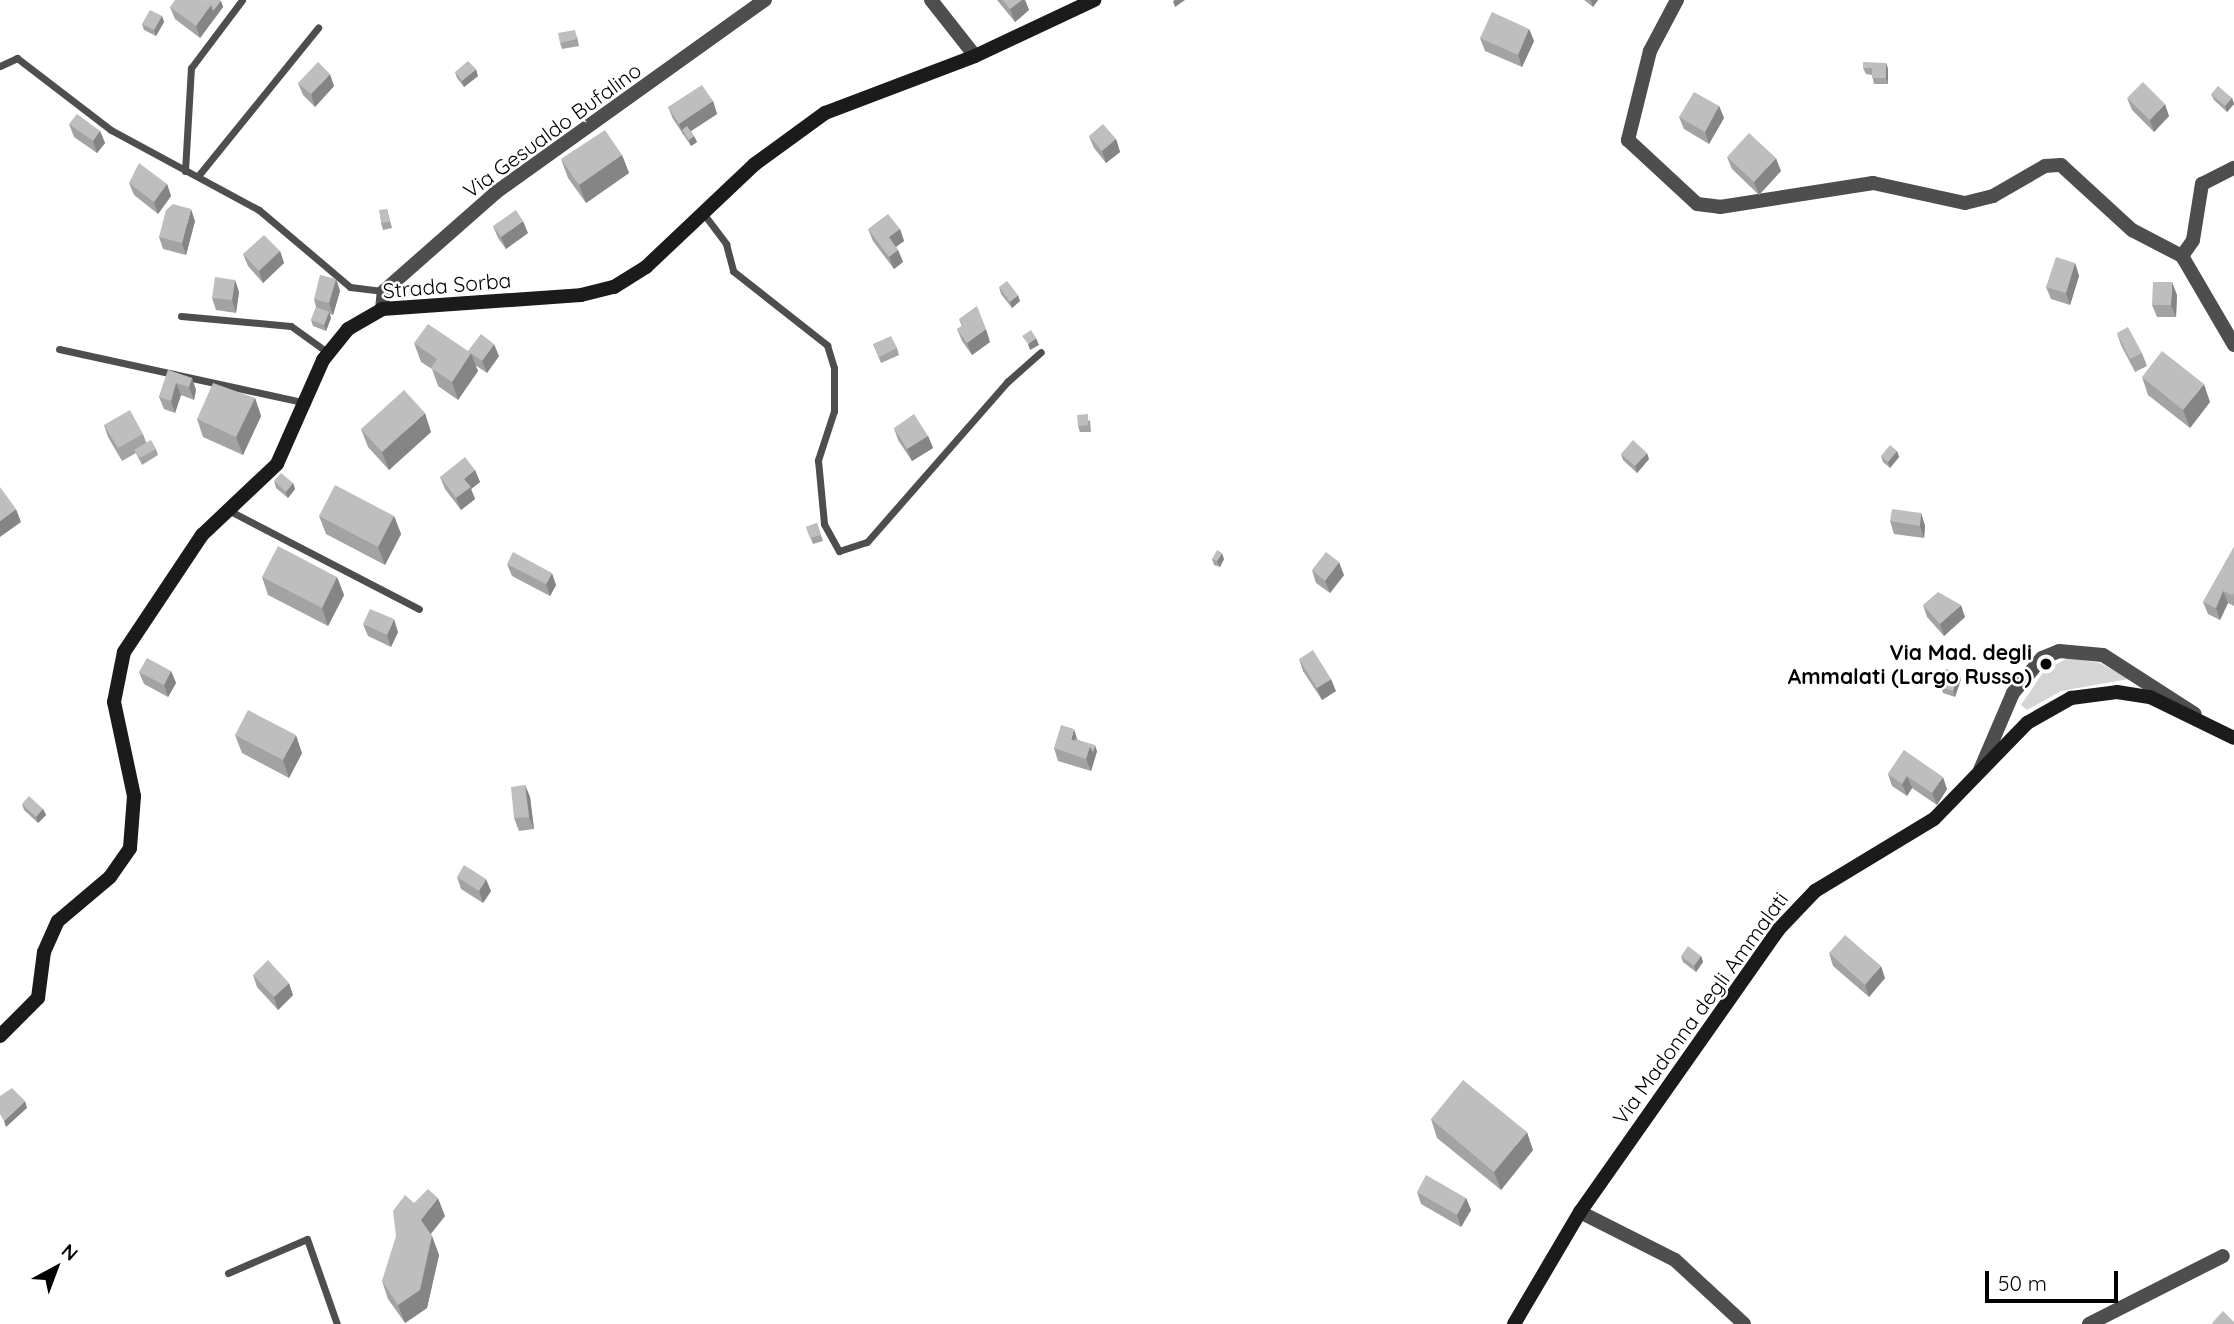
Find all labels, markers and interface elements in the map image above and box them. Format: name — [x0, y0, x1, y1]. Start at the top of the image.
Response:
street label: Via Gesualdo Bufalino — [458, 57, 646, 203]
street label: Strada Sorba — [382, 267, 512, 303]
place label: Via Mad. degli Ammalati (Largo Russo) — [1788, 639, 2032, 689]
marker: Via Mad. degli Ammalati (Largo Russo) — [2038, 656, 2054, 672]
street label: Via Madonna degli Ammalati — [1607, 887, 1793, 1129]
north arrow — [21, 1233, 91, 1303]
text: N — [57, 1239, 83, 1266]
scale bar — [1989, 1258, 2122, 1302]
text: 50 m — [1998, 1270, 2047, 1296]

